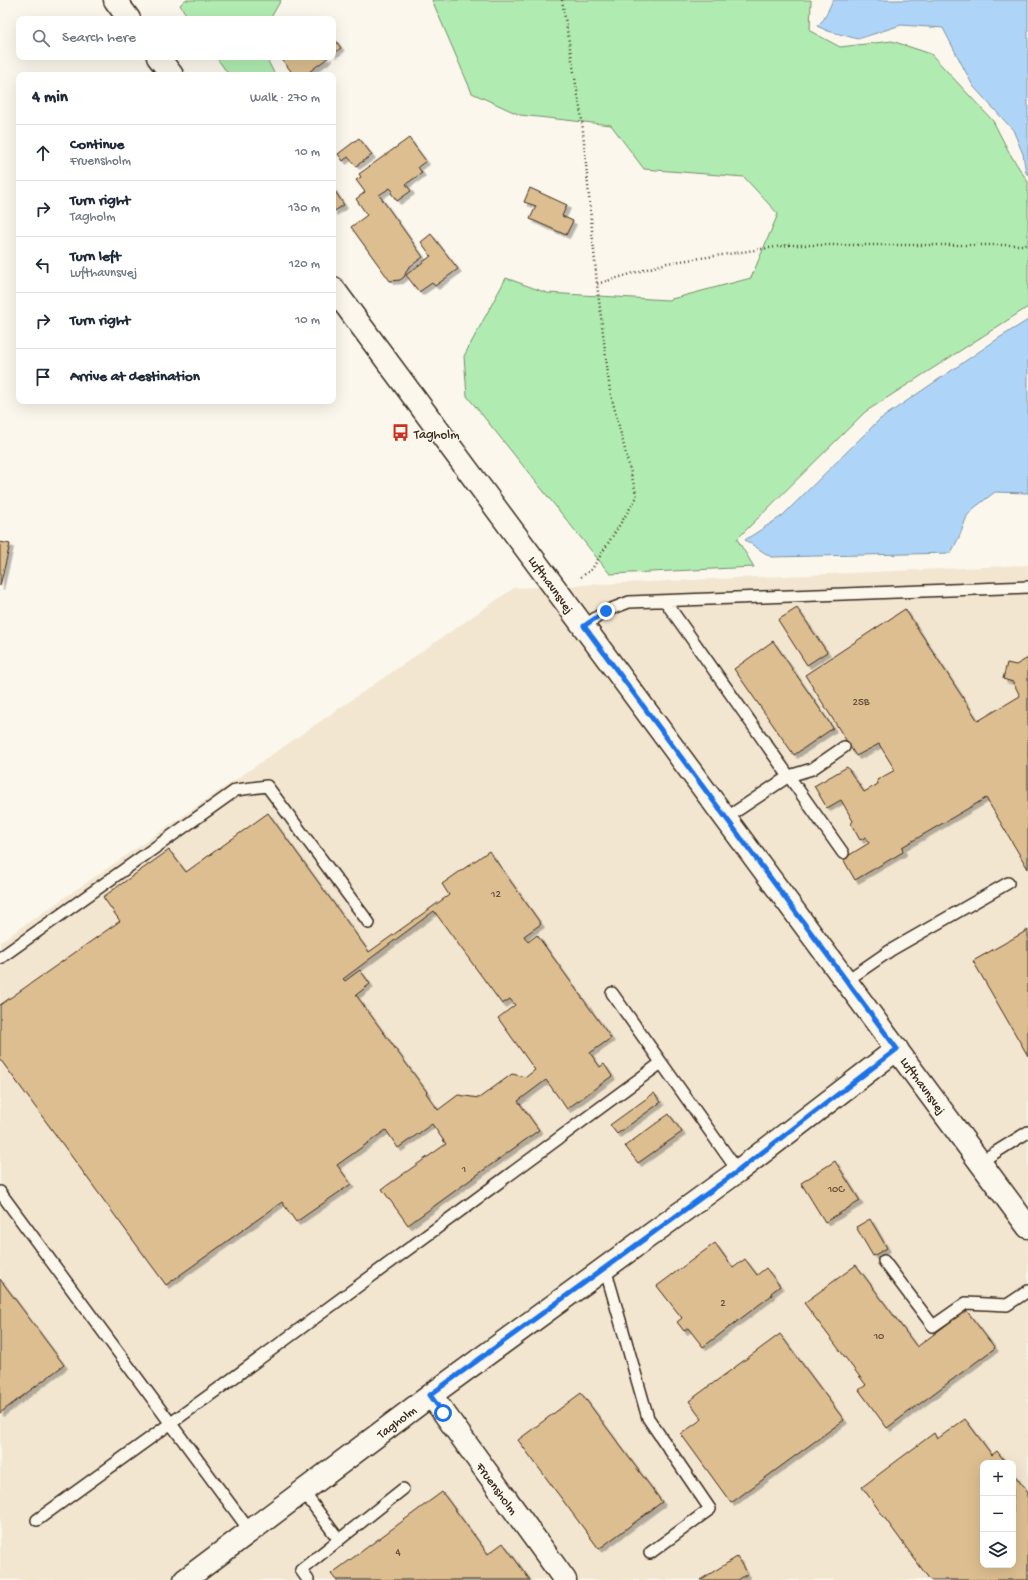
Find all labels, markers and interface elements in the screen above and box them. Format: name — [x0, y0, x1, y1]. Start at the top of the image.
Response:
search box — [16, 16, 336, 60]
icon: search — [30, 27, 52, 49]
text: Search here — [62, 29, 136, 47]
text: 4 min — [32, 88, 68, 108]
text: Walk · 270 m — [250, 91, 320, 106]
text: Continue — [70, 136, 124, 154]
icon: ahead — [32, 142, 54, 164]
text: 10 m — [295, 145, 320, 160]
text: Fruensholm — [70, 154, 131, 169]
text: Turn right — [70, 192, 130, 210]
icon: right — [32, 198, 54, 220]
text: 130 m — [288, 201, 320, 216]
text: Tagholm — [70, 210, 115, 225]
text: Turn left — [70, 248, 121, 266]
icon: left — [32, 254, 54, 276]
text: 120 m — [289, 257, 320, 272]
text: Lufthavnsvej — [70, 266, 137, 281]
icon: right — [32, 310, 54, 332]
text: Turn right — [70, 312, 130, 330]
text: 10 m — [295, 313, 320, 328]
icon: arrive — [32, 366, 54, 388]
text: Arrive at destination — [70, 368, 200, 386]
bus stop icon: Tagholm — [391, 423, 411, 443]
place label: Tagholm — [413, 428, 459, 443]
street label: Lufthavnsvej — [524, 554, 576, 617]
route end — [597, 602, 615, 620]
house number: 25B — [853, 697, 870, 709]
house number: 12 — [490, 889, 502, 901]
street label: Lufthavnsvej — [896, 1055, 948, 1118]
house number: 1 — [461, 1164, 466, 1176]
house number: 10C — [827, 1184, 845, 1196]
house number: 2 — [720, 1298, 726, 1310]
house number: 10 — [873, 1331, 884, 1343]
street label: Tagholm — [374, 1403, 420, 1443]
route start — [434, 1404, 452, 1422]
street label: Fruensholm — [471, 1460, 520, 1518]
map controls — [980, 1460, 1016, 1568]
button: + — [980, 1460, 1016, 1496]
button: − — [980, 1496, 1016, 1532]
button: layers — [980, 1532, 1016, 1568]
house number: 4 — [395, 1547, 401, 1559]

